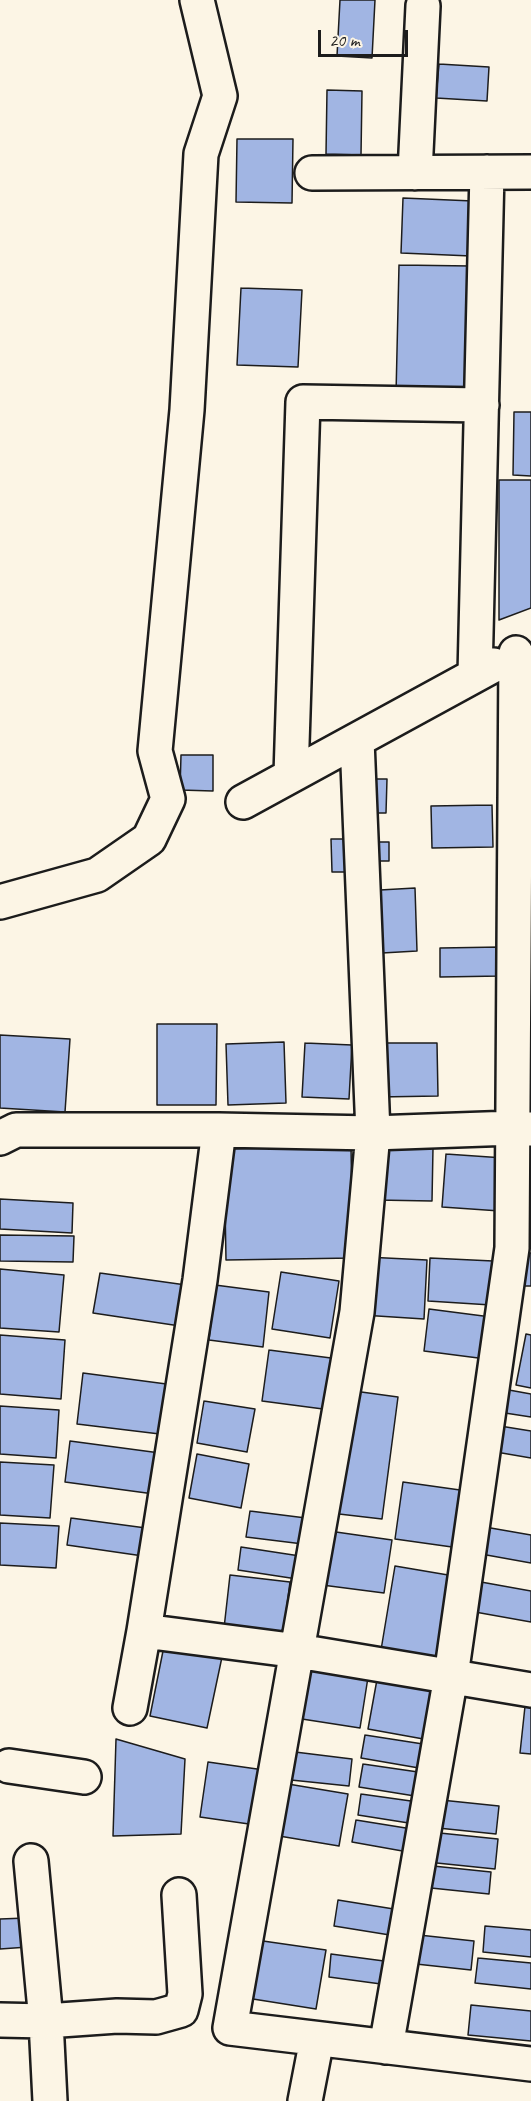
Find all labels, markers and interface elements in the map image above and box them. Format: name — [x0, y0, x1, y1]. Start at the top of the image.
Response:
scale bar — [321, 18, 411, 56]
text: 20 m — [329, 29, 360, 51]

